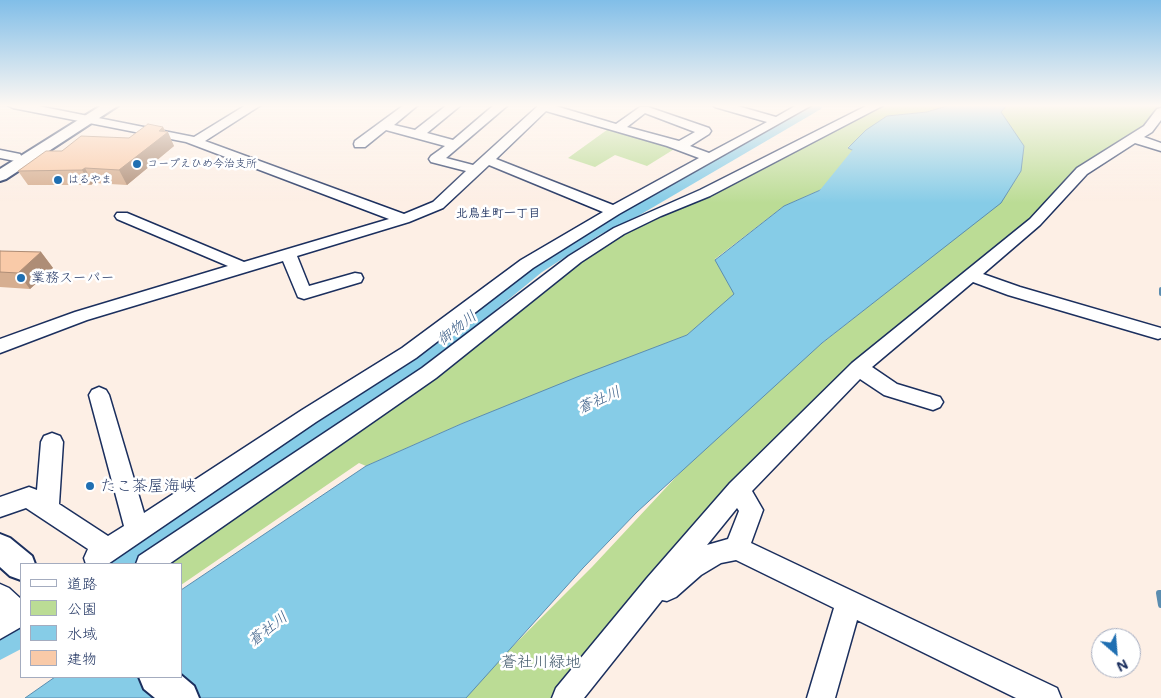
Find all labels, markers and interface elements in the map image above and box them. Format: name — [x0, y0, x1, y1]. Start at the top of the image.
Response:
place label: コープえひめ今治支所 — [147, 157, 257, 171]
marker: コープえひめ今治支所 — [131, 158, 143, 170]
place label: はるやま — [68, 173, 112, 187]
marker: はるやま — [52, 174, 64, 186]
district label: 北鳥生町一丁目 — [456, 206, 540, 220]
place label: 業務スーパー — [31, 270, 114, 286]
marker: 業務スーパー — [15, 272, 27, 284]
water label: 御物川 — [434, 307, 480, 349]
water label: 蒼社川 — [575, 383, 623, 417]
place label: たこ茶屋海峡 — [100, 476, 196, 496]
marker: たこ茶屋海峡 — [84, 480, 96, 492]
legend — [20, 563, 182, 678]
text: 道路 — [67, 573, 97, 593]
text: 公園 — [67, 598, 97, 618]
water label: 蒼社川 — [245, 608, 291, 650]
text: 水域 — [67, 623, 97, 643]
north arrow — [1091, 628, 1141, 678]
text: 建物 — [67, 648, 97, 668]
park label: 蒼社川緑地 — [501, 652, 581, 672]
text: N — [1114, 655, 1132, 677]

